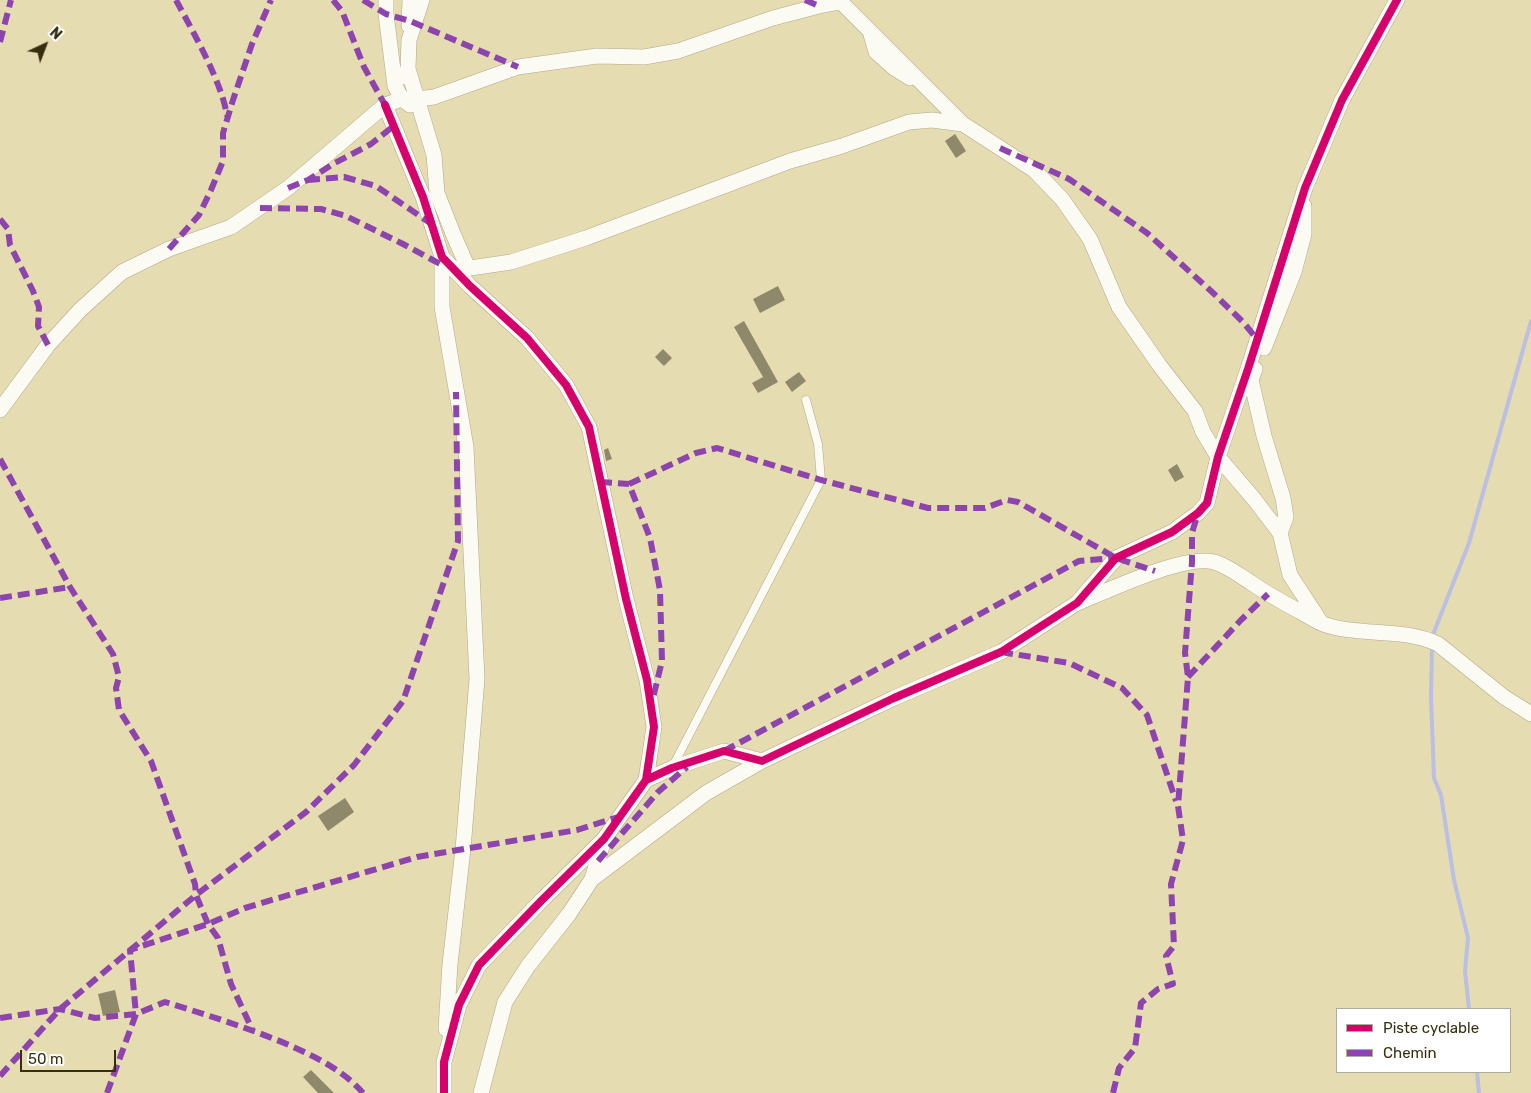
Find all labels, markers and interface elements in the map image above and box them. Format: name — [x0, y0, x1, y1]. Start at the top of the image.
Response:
north arrow — [20, 20, 70, 70]
text: N — [46, 24, 65, 43]
legend — [1336, 1008, 1511, 1073]
text: Piste cyclable — [1383, 1019, 1479, 1037]
scale bar — [22, 1040, 119, 1072]
text: Chemin — [1383, 1044, 1437, 1062]
text: 50 m — [28, 1050, 63, 1068]

